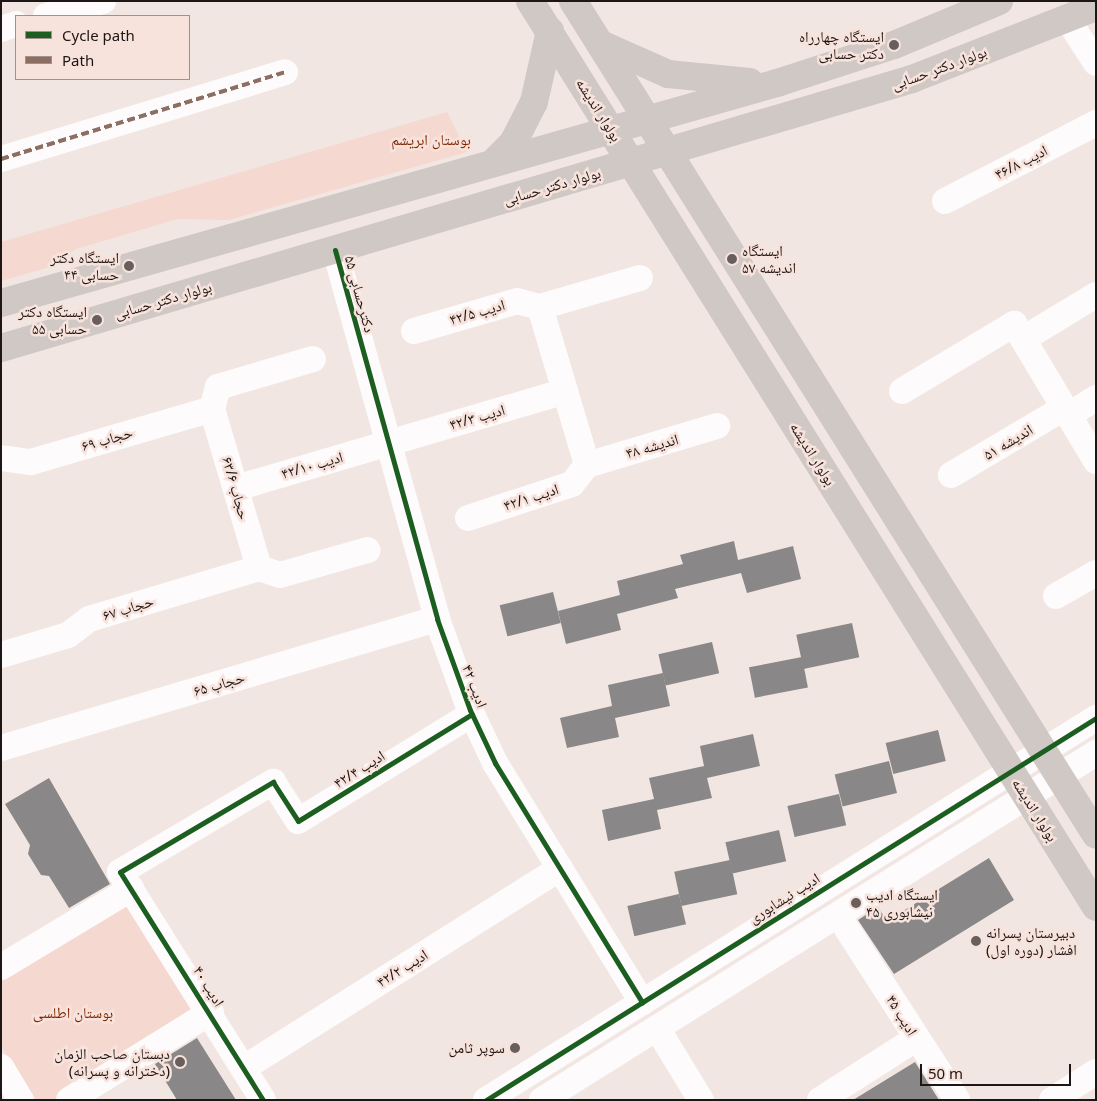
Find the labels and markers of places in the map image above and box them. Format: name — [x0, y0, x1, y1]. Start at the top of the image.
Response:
place label: ایستگاه چهارراه دکتر حسابی — [799, 27, 884, 62]
marker: ایستگاه چهارراه دکتر حسابی — [888, 39, 900, 51]
place label: ایستگاه اندیشه ۵۷ — [742, 241, 796, 276]
place label: ایستگاه دکتر حسابی ۴۴ — [50, 248, 119, 283]
marker: ایستگاه اندیشه ۵۷ — [726, 253, 738, 265]
marker: ایستگاه دکتر حسابی ۴۴ — [123, 260, 135, 272]
place label: ایستگاه دکتر حسابی ۵۵ — [18, 302, 87, 337]
marker: ایستگاه دکتر حسابی ۵۵ — [91, 314, 103, 326]
place label: ایستگاه ادیب نیشابوری ۴۵ — [866, 885, 938, 920]
marker: ایستگاه ادیب نیشابوری ۴۵ — [850, 897, 862, 909]
place label: دبیرستان پسرانه افشار (دوره اول) — [986, 923, 1077, 958]
marker: دبیرستان پسرانه افشار (دوره اول) — [970, 935, 982, 947]
place label: سوپر ثامن — [448, 1039, 505, 1057]
marker: سوپر ثامن — [509, 1042, 521, 1054]
place label: دبستان صاحب الزمان (دخترانه و پسرانه) — [54, 1044, 170, 1079]
marker: دبستان صاحب الزمان (دخترانه و پسرانه) — [174, 1056, 186, 1068]

